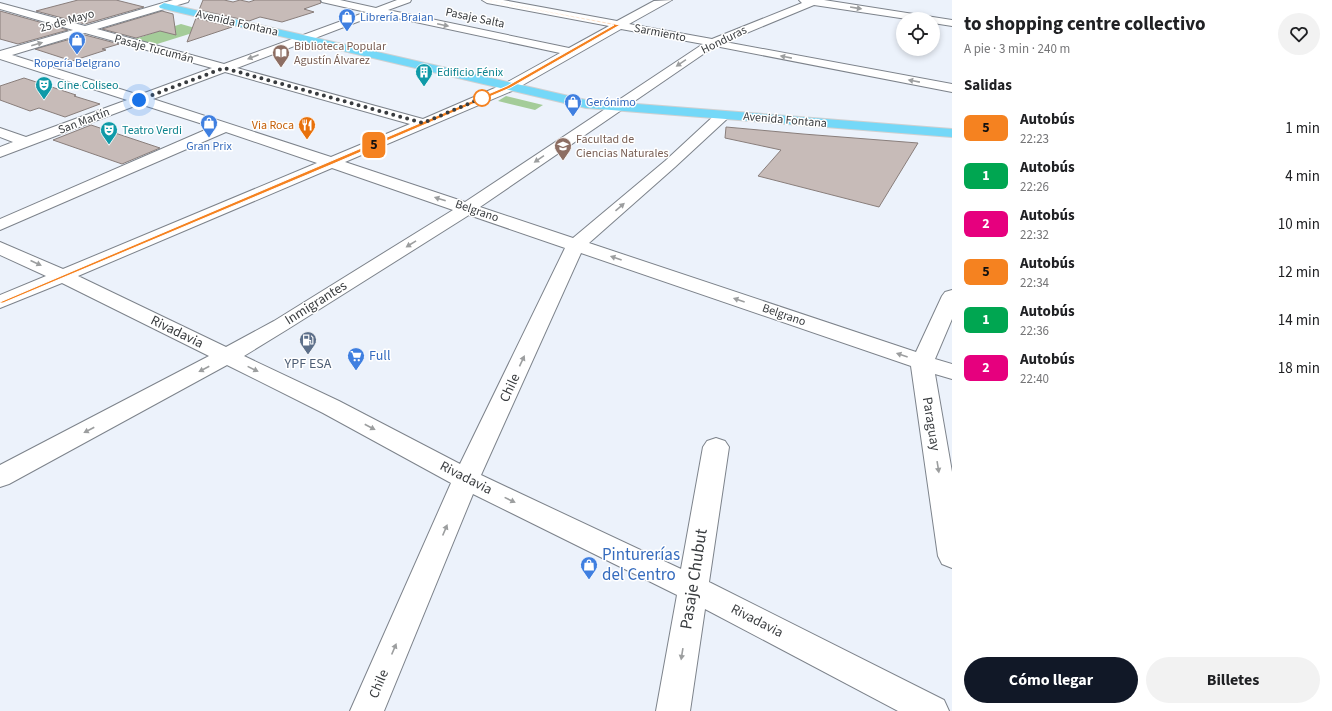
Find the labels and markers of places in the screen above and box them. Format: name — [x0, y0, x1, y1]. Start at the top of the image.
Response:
shop icon: Librería Braian — [337, 7, 357, 32]
place label: Librería Braian — [360, 9, 434, 26]
shop icon: Ropería Belgrano — [67, 30, 87, 55]
place label: Biblioteca Popular Agustín Álvarez — [294, 38, 387, 69]
library icon: Biblioteca Popular Agustín Álvarez — [271, 43, 291, 68]
place label: Ropería Belgrano — [34, 55, 120, 72]
building icon: Edificio Fénix — [414, 62, 434, 87]
place label: Edificio Fénix — [437, 64, 504, 81]
theatre icon: Cine Coliseo — [34, 75, 54, 100]
place label: Cine Coliseo — [57, 77, 119, 94]
unlabelled marker — [473, 89, 491, 107]
shop icon: Gerónimo — [563, 92, 583, 117]
place label: Gerónimo — [586, 94, 636, 111]
shop icon: Gran Prix — [199, 113, 219, 138]
restaurant icon: Via Roca — [297, 115, 317, 140]
place label: Via Roca — [252, 117, 294, 134]
theatre icon: Teatro Verdi — [99, 120, 119, 145]
place label: Teatro Verdi — [122, 122, 182, 139]
place label: Facultad de Ciencias Naturales — [576, 131, 668, 162]
school or university icon: Facultad de Ciencias Naturales — [553, 136, 573, 161]
place label: Gran Prix — [186, 138, 232, 155]
fuel station icon: YPF ESA — [298, 330, 318, 355]
supermarket icon: Full — [346, 346, 366, 371]
place label: Full — [369, 346, 391, 366]
place label: YPF ESA — [284, 354, 332, 374]
place label: Pinturerías del Centro — [602, 543, 680, 587]
shop icon: Pinturerías del Centro — [579, 555, 599, 580]

